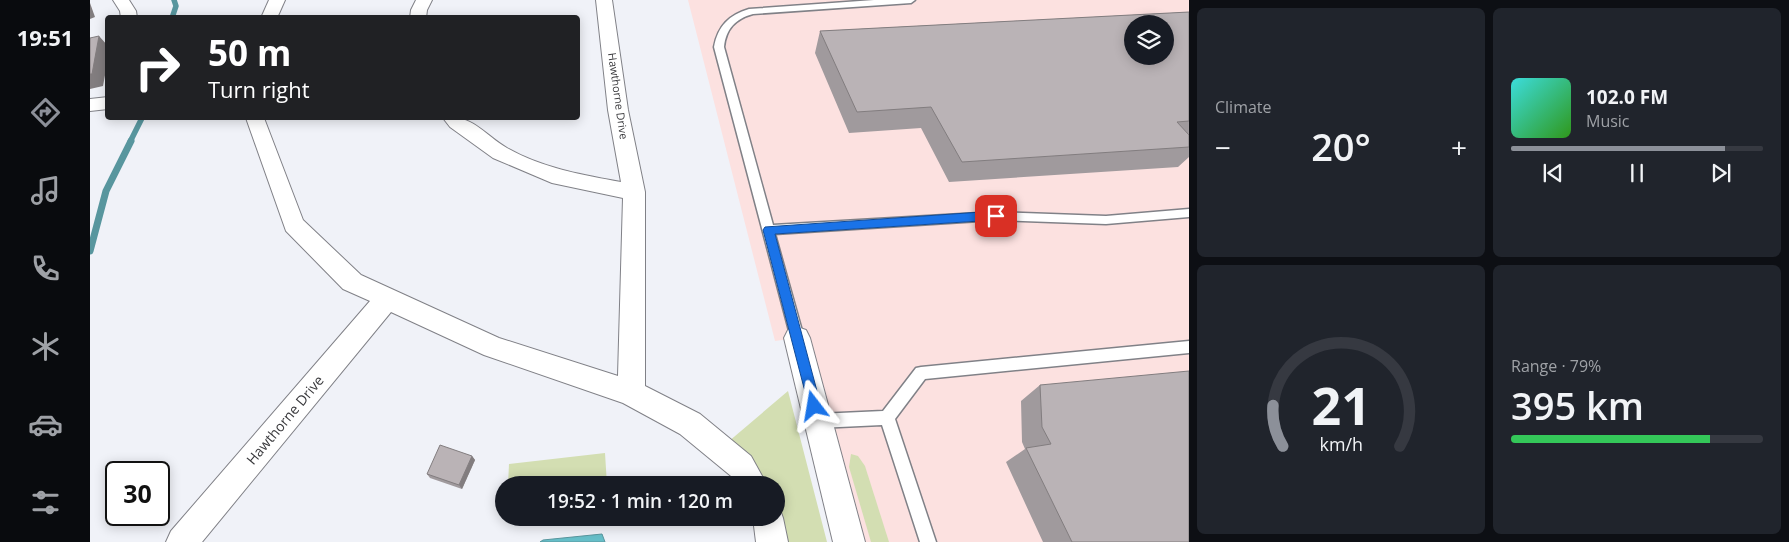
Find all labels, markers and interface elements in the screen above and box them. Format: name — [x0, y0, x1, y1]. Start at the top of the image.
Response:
map controls — [1124, 15, 1174, 65]
button: layers — [1124, 15, 1174, 65]
text: 19:51 — [17, 22, 73, 52]
text: 50 m — [208, 29, 291, 76]
icon: right — [125, 35, 190, 100]
street label: Hawthorne Drive — [605, 52, 632, 140]
text: Turn right — [208, 74, 310, 104]
text: 102.0 FM — [1586, 84, 1668, 110]
icon: directions — [28, 95, 63, 130]
text: Climate — [1215, 96, 1272, 118]
text: Music — [1586, 110, 1630, 132]
text: 20° — [1311, 120, 1371, 172]
text: − — [1215, 128, 1231, 166]
text: + — [1451, 128, 1467, 166]
icon: previous — [1539, 159, 1567, 187]
icon: pause — [1623, 159, 1651, 187]
icon: next — [1707, 159, 1735, 187]
icon: music — [28, 173, 63, 208]
pin — [975, 195, 1017, 237]
icon: arrive — [982, 202, 1010, 230]
icon: phone — [28, 251, 63, 286]
icon: climate — [28, 329, 63, 364]
text: Range · 79% — [1511, 355, 1601, 377]
text: 21 — [1311, 369, 1371, 440]
street label: Hawthorne Drive — [242, 371, 328, 468]
position arrow — [787, 379, 839, 431]
text: 395 km — [1511, 379, 1644, 431]
icon: car — [28, 407, 63, 442]
text: km/h — [1319, 432, 1363, 456]
speed limit sign: 30 — [105, 461, 170, 526]
icon: filters — [28, 485, 63, 520]
text: 19:52 · 1 min · 120 m — [547, 488, 733, 514]

